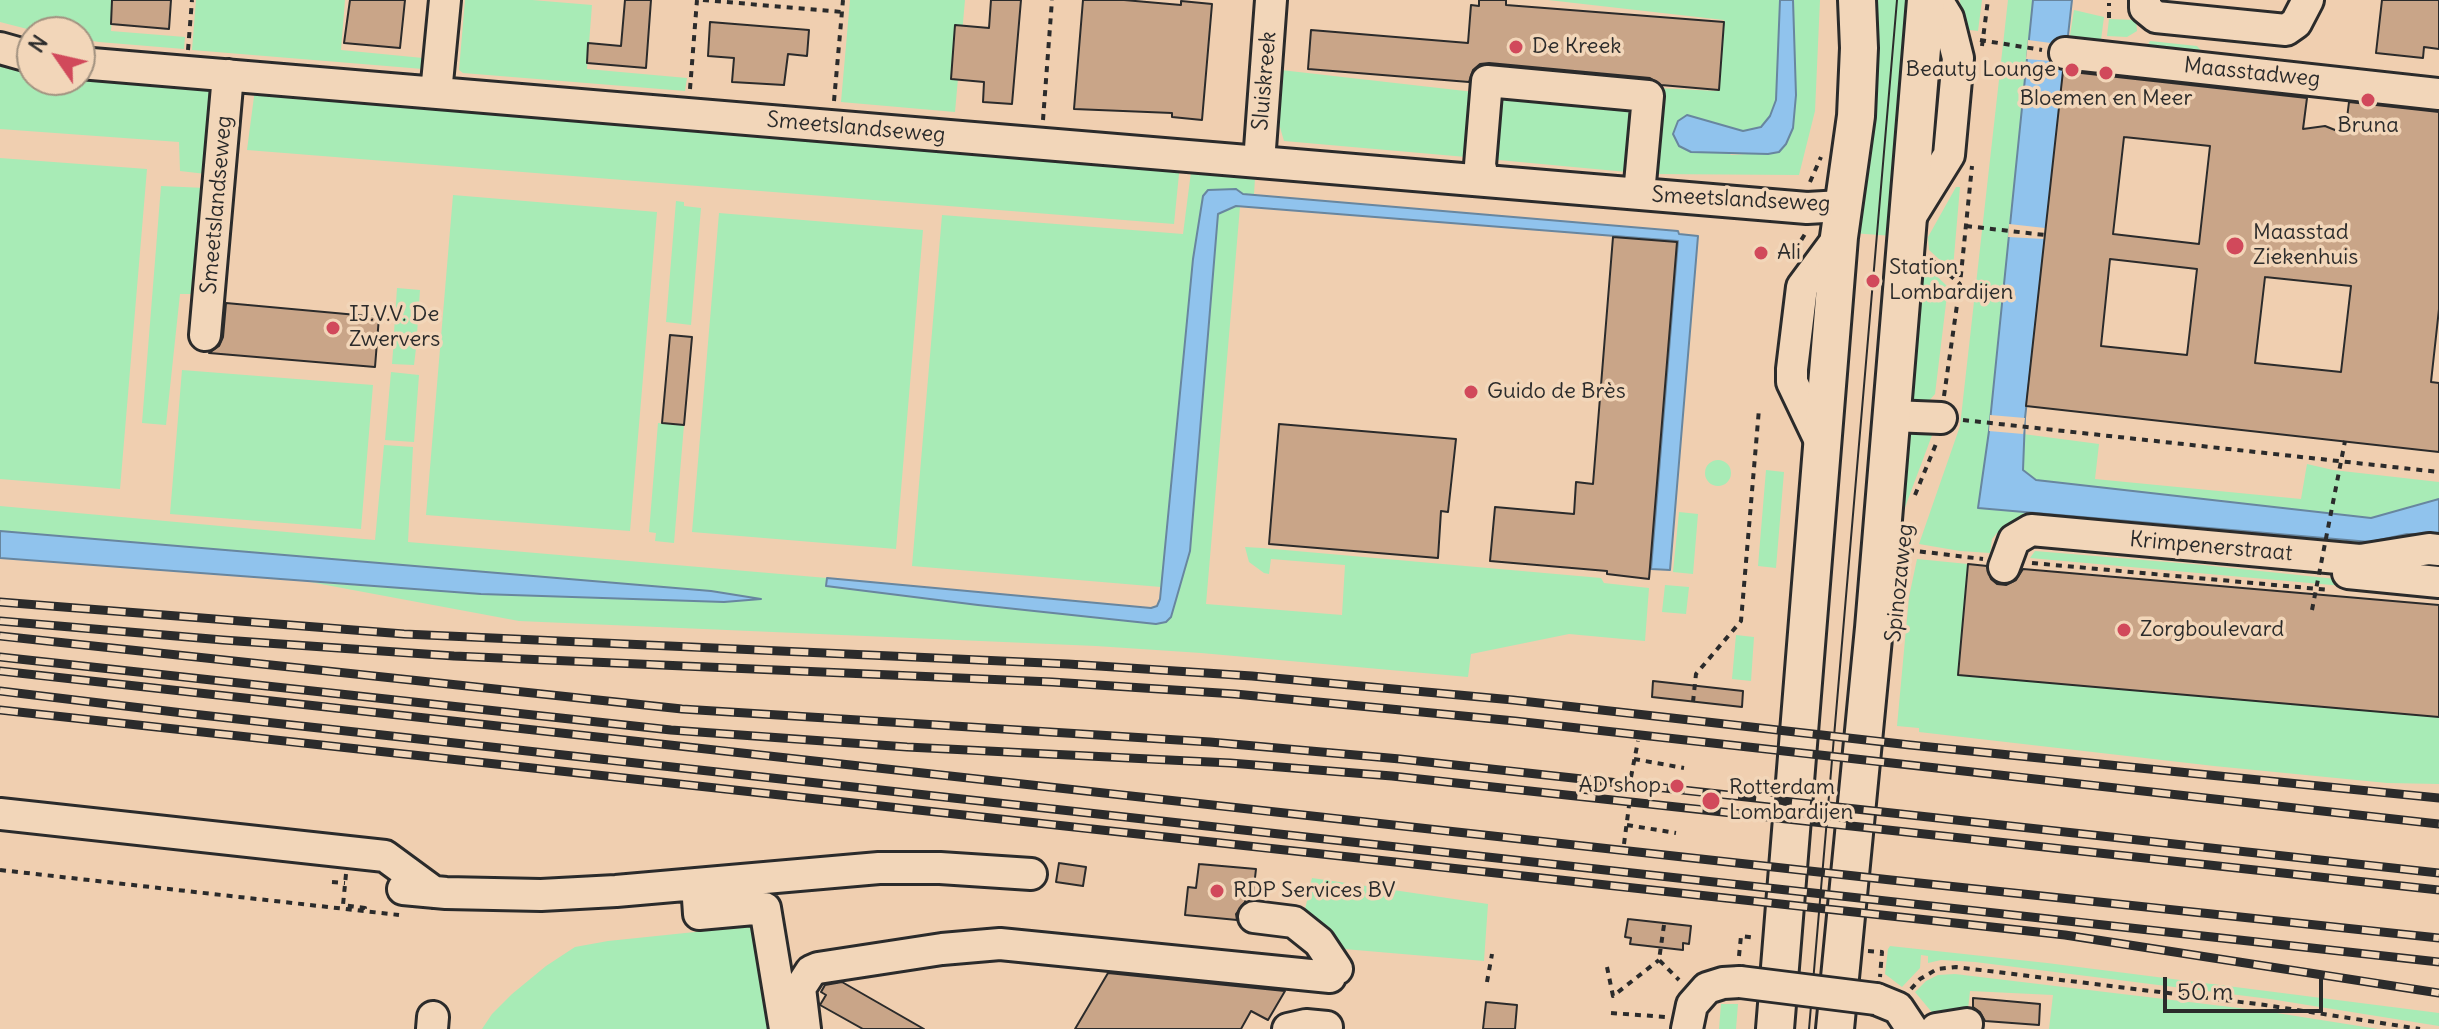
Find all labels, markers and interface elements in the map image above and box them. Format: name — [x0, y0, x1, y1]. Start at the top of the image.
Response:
north arrow — [16, 16, 96, 96]
text: N — [22, 30, 54, 58]
street label: Sluiskreek — [1248, 30, 1282, 132]
place label: De Kreek — [1532, 34, 1622, 60]
marker: De Kreek — [1507, 38, 1525, 56]
street label: Maasstadweg — [2182, 53, 2322, 93]
place label: Beauty Lounge — [1905, 57, 2056, 83]
marker: Beauty Lounge — [2063, 61, 2081, 79]
marker: Bloemen en Meer — [2097, 64, 2115, 82]
place label: Bloemen en Meer — [2020, 86, 2192, 112]
marker: Bruna — [2359, 91, 2377, 109]
street label: Smeetslandseweg — [766, 107, 946, 149]
place label: Bruna — [2337, 113, 2399, 139]
street label: Smeetslandseweg — [196, 115, 238, 295]
street label: Smeetslandseweg — [1651, 182, 1831, 218]
place label: Maasstad Ziekenhuis — [2253, 220, 2358, 272]
marker: Maasstad Ziekenhuis — [2224, 235, 2246, 257]
place label: Ali — [1777, 240, 1801, 266]
marker: Ali — [1752, 244, 1770, 262]
place label: Station Lombardijen — [1889, 255, 2013, 306]
marker: Station Lombardijen — [1864, 272, 1882, 290]
place label: IJ.V.V. De Zwervers — [349, 302, 440, 354]
marker: IJ.V.V. De Zwervers — [324, 319, 342, 337]
place label: Guido de Brès — [1487, 379, 1626, 405]
marker: Guido de Brès — [1462, 383, 1480, 401]
street label: Spinozaweg — [1881, 522, 1919, 644]
street label: Krimpenerstraat — [2128, 527, 2294, 567]
place label: Zorgboulevard — [2140, 617, 2284, 643]
marker: Zorgboulevard — [2115, 621, 2133, 639]
place label: AD shop — [1578, 773, 1661, 799]
place label: Rotterdam Lombardijen — [1729, 775, 1853, 826]
marker: AD shop — [1668, 777, 1686, 795]
marker: Rotterdam Lombardijen — [1700, 790, 1722, 812]
place label: RDP Services BV — [1233, 878, 1396, 904]
marker: RDP Services BV — [1208, 882, 1226, 900]
scale bar — [2167, 961, 2327, 1011]
text: 50 m — [2177, 976, 2233, 1006]

